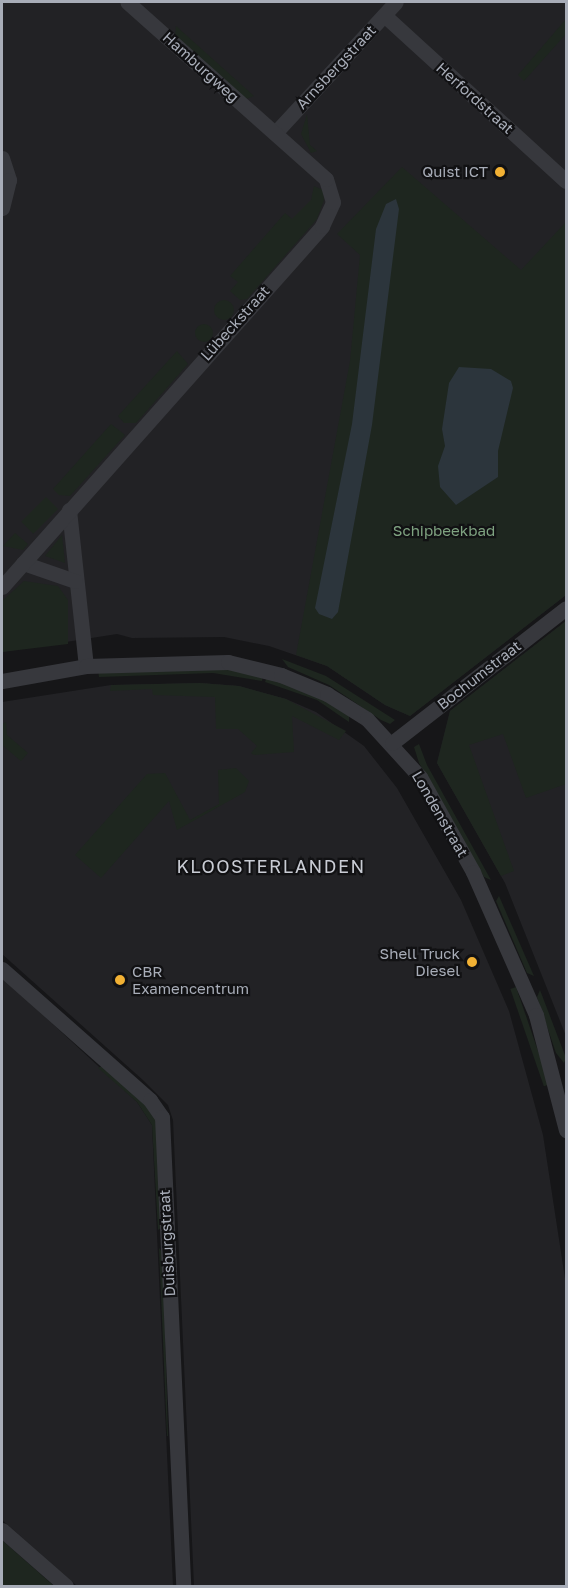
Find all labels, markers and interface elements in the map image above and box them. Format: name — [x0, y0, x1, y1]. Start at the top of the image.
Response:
street label: Arnsbergstraat — [292, 21, 380, 113]
street label: Hamburgweg — [159, 28, 243, 106]
street label: Herfordstraat — [433, 59, 517, 137]
place label: Quist ICT — [422, 163, 488, 181]
marker: Quist ICT — [493, 165, 507, 179]
street label: Lübeckstraat — [197, 282, 273, 364]
park label: Schipbeekbad — [393, 522, 495, 540]
street label: Bochumstraat — [434, 637, 524, 713]
street label: Londenstraat — [408, 768, 472, 860]
district label: KLOOSTERLANDEN — [176, 855, 366, 877]
place label: Shell Truck Diesel — [380, 944, 460, 979]
marker: Shell Truck Diesel — [465, 955, 479, 969]
place label: CBR Examencentrum — [132, 962, 249, 997]
marker: CBR Examencentrum — [113, 973, 127, 987]
street label: Duisburgstraat — [155, 1189, 179, 1297]

